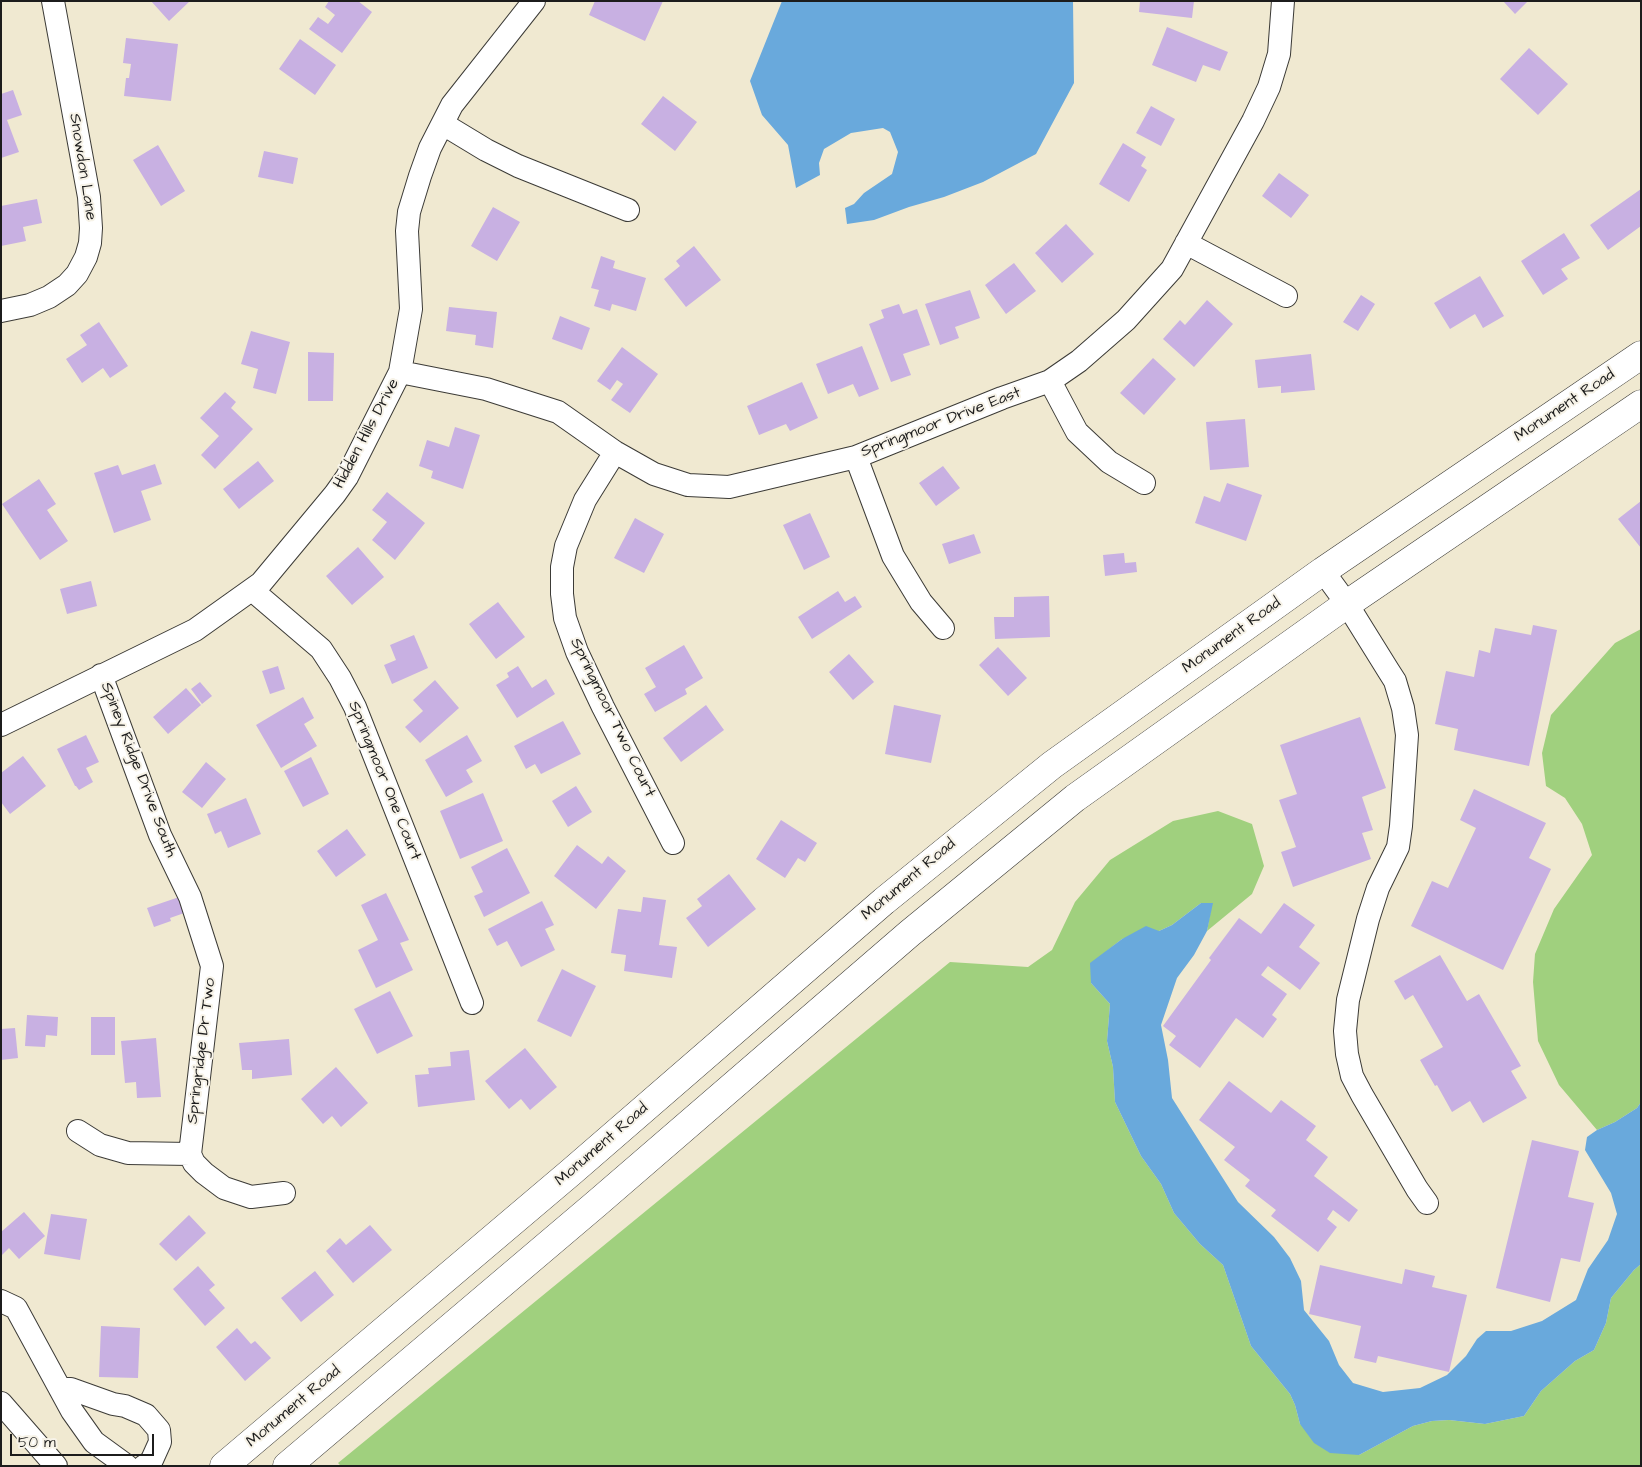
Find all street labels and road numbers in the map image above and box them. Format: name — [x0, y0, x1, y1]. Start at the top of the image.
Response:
street label: Snowdon Lane — [64, 112, 100, 222]
street label: Monument Road — [1511, 365, 1619, 447]
street label: Hidden Hills Drive — [330, 376, 404, 492]
street label: Springmoor Drive East — [858, 384, 1024, 462]
street label: Monument Road — [1179, 594, 1285, 678]
street label: Springmoor Two Court — [565, 635, 659, 801]
street label: Spiney Ridge Drive South — [96, 680, 180, 860]
street label: Springmoor One Court — [343, 699, 425, 863]
street label: Monument Road — [858, 835, 960, 925]
street label: Springridge Dr Two — [184, 977, 220, 1125]
street label: Monument Road — [552, 1099, 652, 1191]
street label: Monument Road — [243, 1362, 345, 1452]

